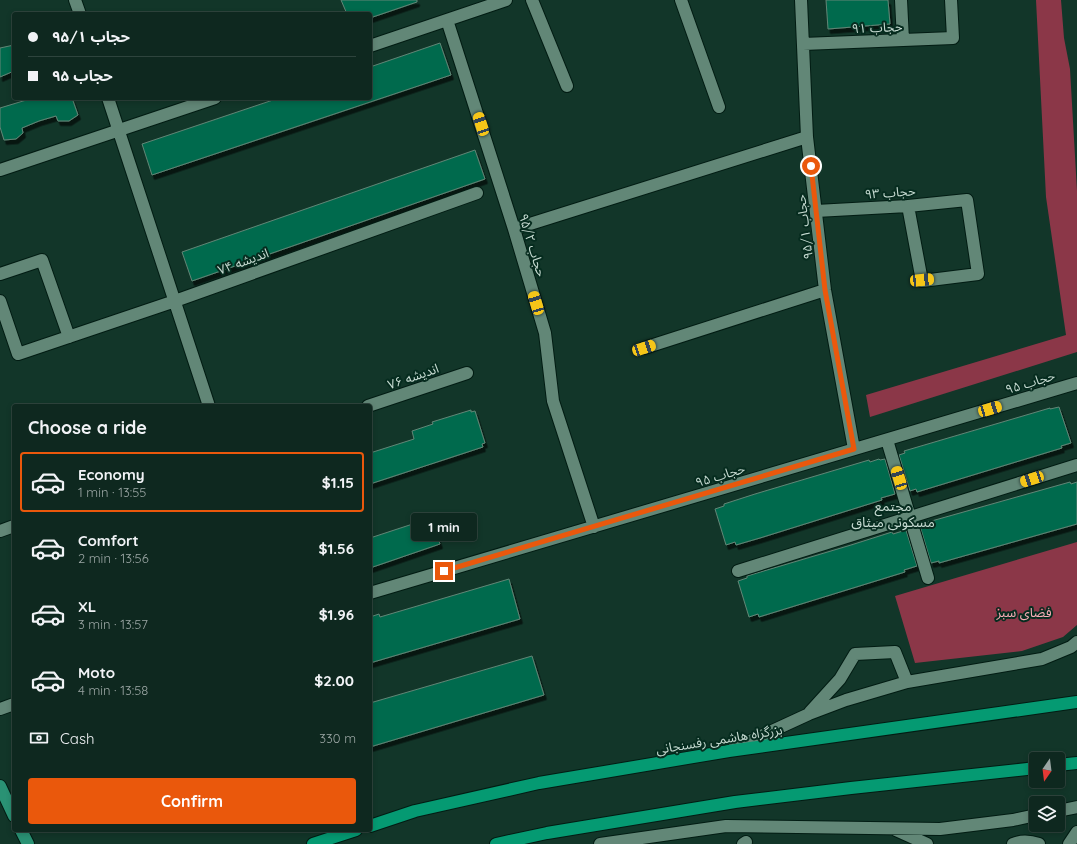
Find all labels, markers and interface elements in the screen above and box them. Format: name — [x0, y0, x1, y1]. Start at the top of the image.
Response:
street label: حجاب ۹۱ — [851, 18, 903, 36]
text: حجاب ۹۵/۱ — [52, 27, 130, 46]
text: حجاب ۹۵ — [52, 66, 113, 85]
car — [472, 111, 490, 137]
route start — [802, 157, 820, 175]
street label: حجاب ۹۳ — [864, 182, 916, 202]
street label: حجاب ۹۵/۱ — [792, 193, 816, 260]
street label: حجاب ۹۵/۲ — [516, 211, 550, 279]
street label: اندیشه ۷۴ — [215, 244, 271, 278]
car — [909, 273, 935, 287]
car — [527, 290, 545, 316]
car — [631, 339, 657, 357]
street label: اندیشه ۷۶ — [385, 360, 441, 392]
street label: حجاب ۹۵ — [1003, 367, 1057, 397]
car — [977, 400, 1003, 418]
text: Choose a ride — [28, 416, 147, 439]
street label: حجاب ۹۵ — [693, 460, 747, 490]
icon: car — [30, 464, 66, 500]
text: Economy — [78, 465, 145, 484]
car — [890, 465, 908, 491]
car — [1019, 470, 1045, 488]
text: $1.15 — [322, 473, 354, 492]
text: 1 min · 13:55 — [78, 484, 146, 500]
district label: مجتمع مسکونی میثاق — [851, 497, 935, 531]
callout: 1 min — [411, 513, 477, 541]
text: 1 min — [428, 519, 460, 535]
icon: car — [30, 530, 66, 566]
text: Comfort — [78, 531, 139, 550]
text: $1.56 — [319, 539, 354, 558]
text: 2 min · 13:56 — [78, 550, 149, 566]
route end — [435, 562, 453, 580]
icon: car — [30, 596, 66, 632]
text: XL — [78, 597, 96, 616]
park label: فضای سبز — [995, 604, 1052, 621]
text: $1.96 — [319, 605, 354, 624]
text: 3 min · 13:57 — [78, 616, 148, 632]
icon: car — [30, 662, 66, 698]
text: Moto — [78, 663, 115, 682]
text: $2.00 — [314, 671, 354, 690]
text: 4 min · 13:58 — [78, 682, 148, 698]
street label: بزرگراه هاشمی رفسنجانی — [655, 721, 784, 758]
icon: cash — [28, 727, 50, 749]
text: Cash — [60, 729, 94, 748]
text: 330 m — [319, 730, 356, 746]
north arrow — [1029, 752, 1065, 788]
map controls — [1029, 752, 1065, 832]
button: Confirm — [28, 778, 356, 824]
button: layers — [1029, 796, 1065, 832]

